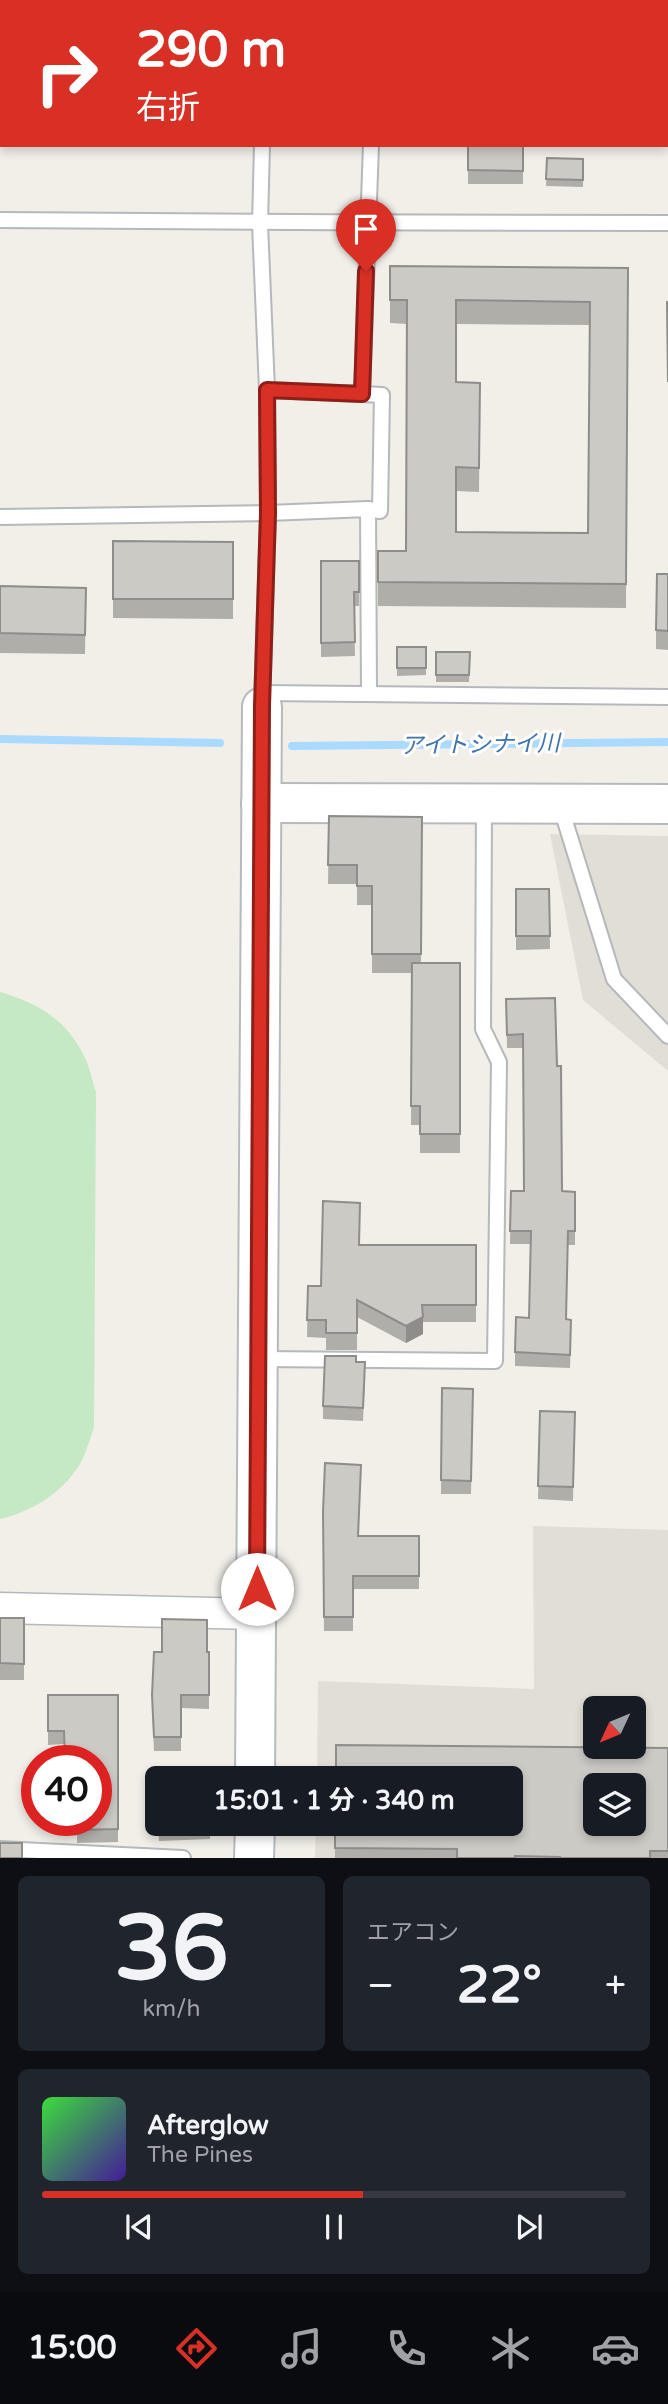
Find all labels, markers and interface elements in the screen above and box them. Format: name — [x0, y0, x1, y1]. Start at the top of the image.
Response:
text: 290 m — [136, 21, 286, 80]
icon: right — [21, 28, 112, 119]
text: 右折 — [136, 89, 200, 127]
pin — [336, 199, 396, 271]
icon: arrive — [347, 210, 385, 248]
water label: アイトシナイ川 — [400, 730, 563, 760]
position arrow — [220, 1552, 294, 1626]
north arrow — [583, 1696, 646, 1759]
map controls — [583, 1696, 646, 1836]
speed limit sign: 40 — [21, 1745, 112, 1836]
button: layers — [583, 1773, 646, 1836]
text: 15:01 · 1 分 · 340 m — [213, 1785, 455, 1816]
text: 36 — [114, 1894, 229, 2004]
text: エアコン — [367, 1919, 459, 1947]
text: 22° — [457, 1954, 542, 2017]
text: − — [367, 1963, 394, 2009]
text: + — [605, 1963, 626, 2009]
text: km/h — [143, 1995, 200, 2023]
text: Afterglow — [147, 2110, 269, 2141]
text: The Pines — [147, 2141, 253, 2169]
icon: previous — [120, 2208, 158, 2246]
icon: pause — [315, 2208, 353, 2246]
icon: next — [510, 2208, 548, 2246]
icon: directions — [172, 2324, 221, 2373]
icon: music — [277, 2324, 326, 2373]
icon: phone — [382, 2324, 431, 2373]
icon: climate — [486, 2324, 535, 2373]
icon: car — [591, 2324, 640, 2373]
text: 15:00 — [28, 2329, 117, 2367]

